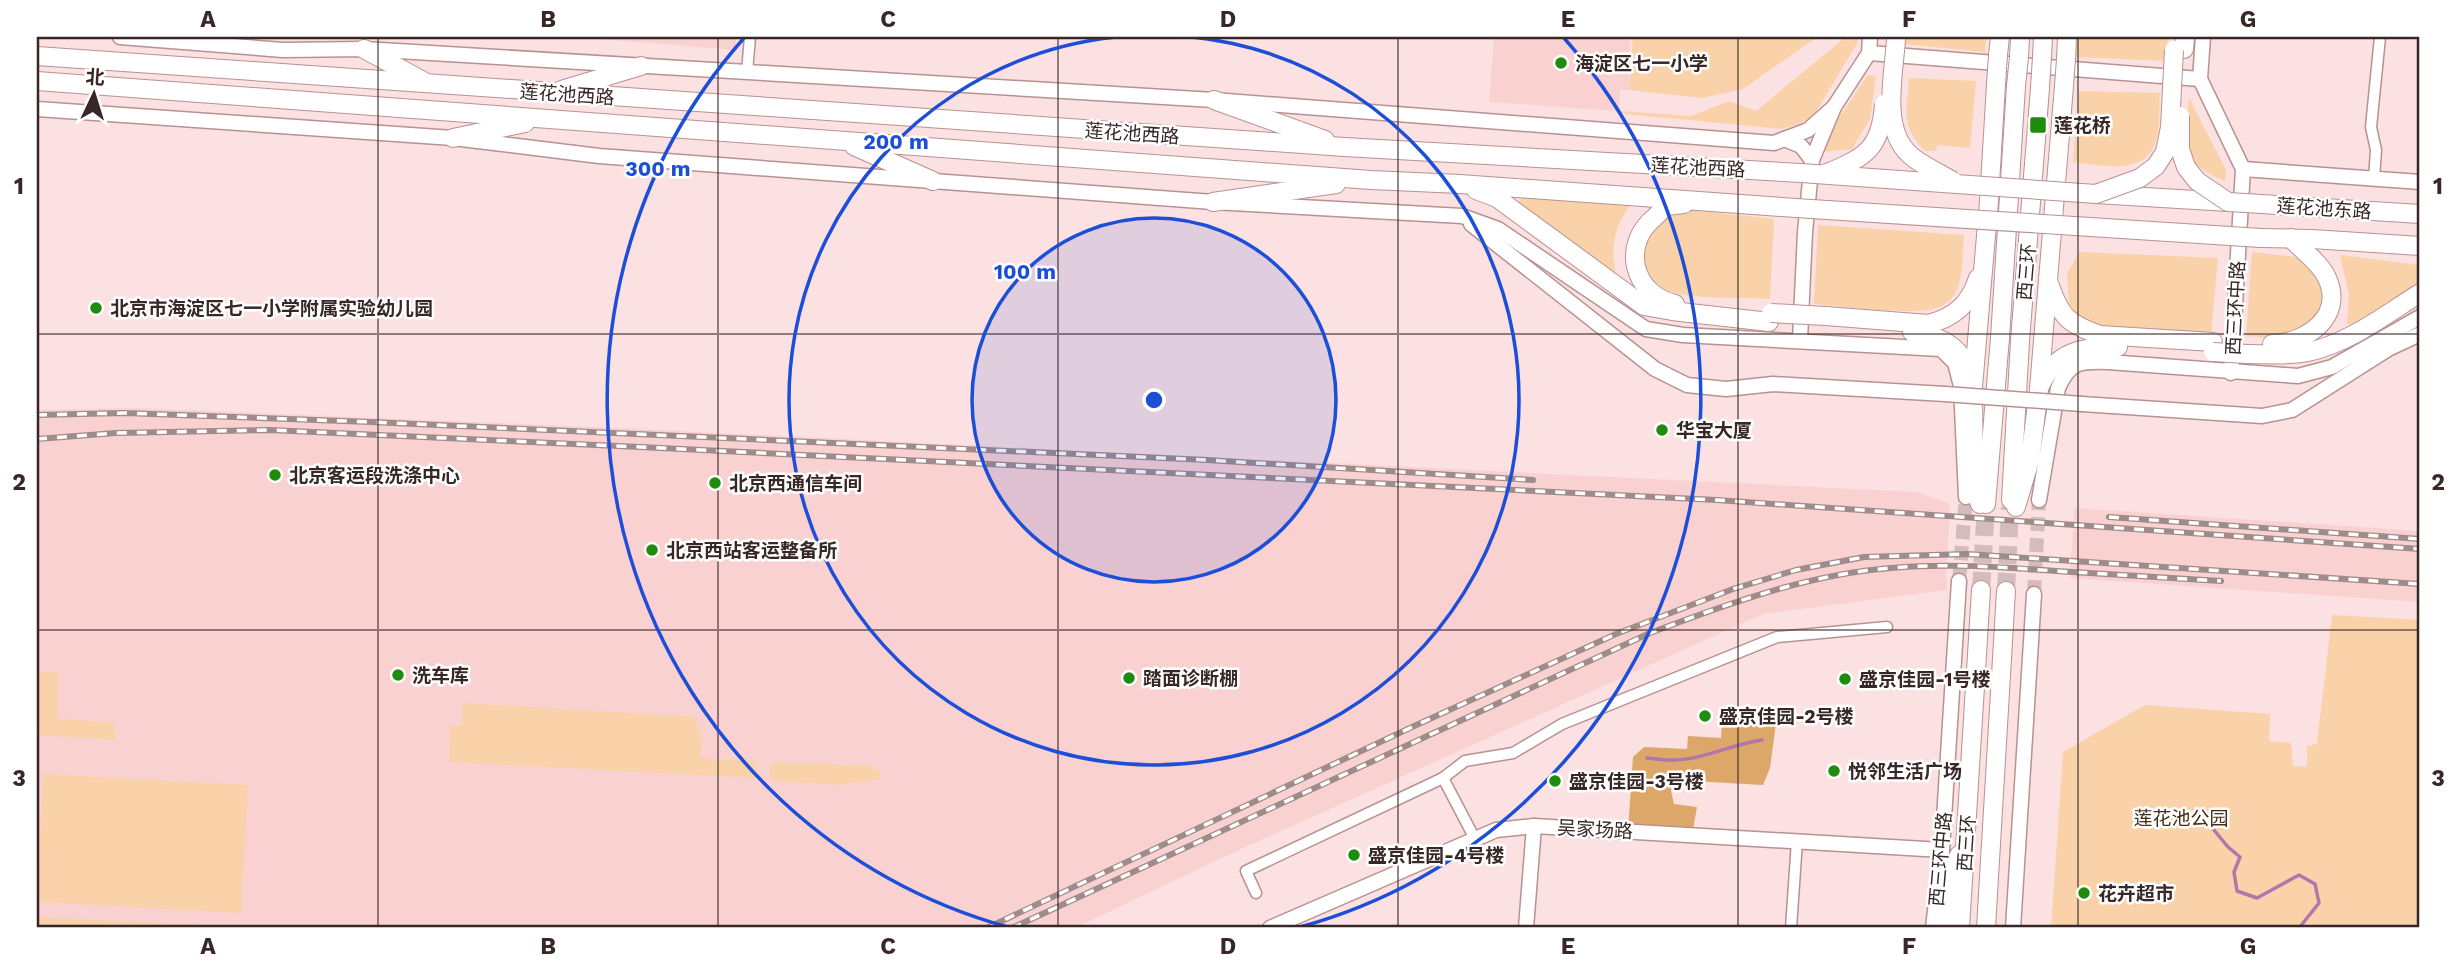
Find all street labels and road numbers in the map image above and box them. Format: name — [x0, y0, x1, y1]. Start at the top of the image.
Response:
street label: 莲花池西路 — [519, 80, 615, 109]
street label: 莲花池西路 — [1084, 119, 1180, 148]
street label: 莲花池西路 — [1650, 154, 1746, 181]
street label: 莲花池东路 — [2276, 194, 2372, 223]
street label: 西三环 — [2013, 243, 2040, 301]
street label: 西三环中路 — [2222, 260, 2249, 356]
street label: 西三环中路 — [1925, 811, 1956, 907]
street label: 西三环 — [1953, 814, 1980, 872]
street label: 吴家场路 — [1556, 816, 1634, 843]

